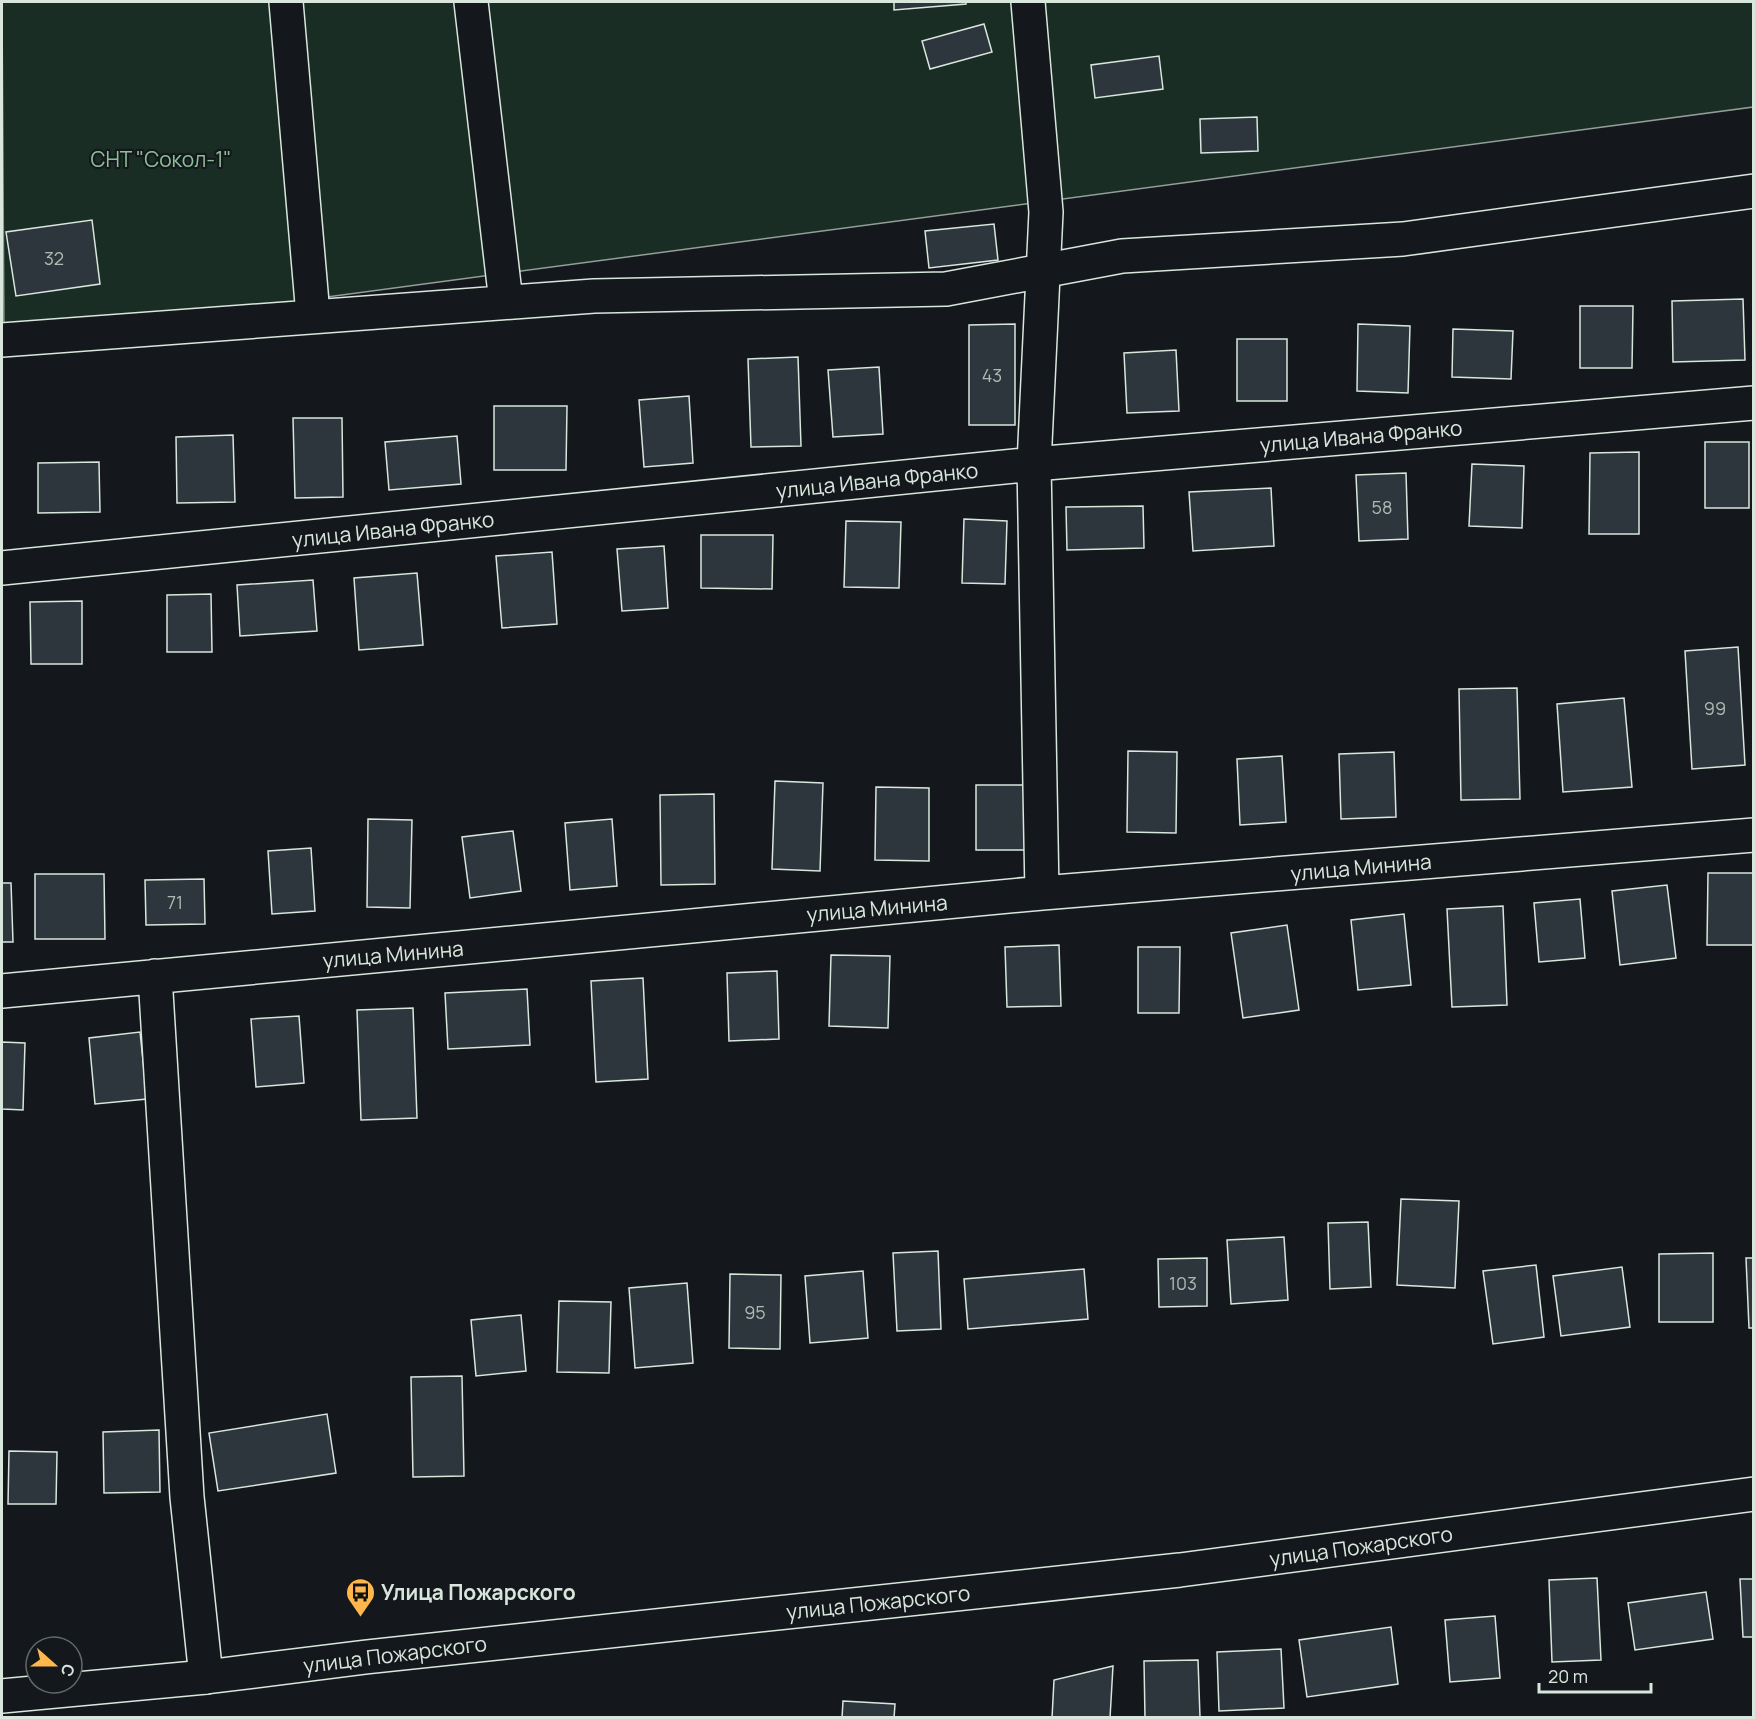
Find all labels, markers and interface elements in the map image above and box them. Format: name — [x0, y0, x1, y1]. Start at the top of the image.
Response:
park label: СНТ "Сокол-1" — [90, 145, 232, 173]
house number: 32 — [44, 246, 64, 270]
house number: 43 — [982, 363, 1002, 387]
street label: улица Ивана Франко — [1259, 413, 1463, 459]
street label: улица Ивана Франко — [775, 455, 979, 505]
house number: 58 — [1372, 495, 1392, 519]
street label: улица Ивана Франко — [291, 504, 495, 554]
house number: 99 — [1704, 696, 1726, 720]
street label: улица Минина — [1289, 847, 1433, 887]
street label: улица Минина — [805, 888, 949, 928]
house number: 71 — [167, 890, 183, 914]
street label: улица Минина — [321, 934, 465, 974]
house number: 103 — [1169, 1271, 1197, 1295]
house number: 95 — [744, 1300, 766, 1324]
street label: улица Пожарского — [1268, 1519, 1454, 1573]
bus stop icon: Улица Пожарского — [344, 1576, 376, 1618]
place label: Улица Пожарского — [381, 1578, 576, 1606]
street label: улица Пожарского — [785, 1578, 971, 1626]
street label: улица Пожарского — [302, 1629, 488, 1679]
north arrow — [24, 1635, 84, 1695]
scale bar — [1539, 1656, 1652, 1694]
text: С — [56, 1661, 80, 1680]
text: 20 m — [1548, 1664, 1588, 1688]

